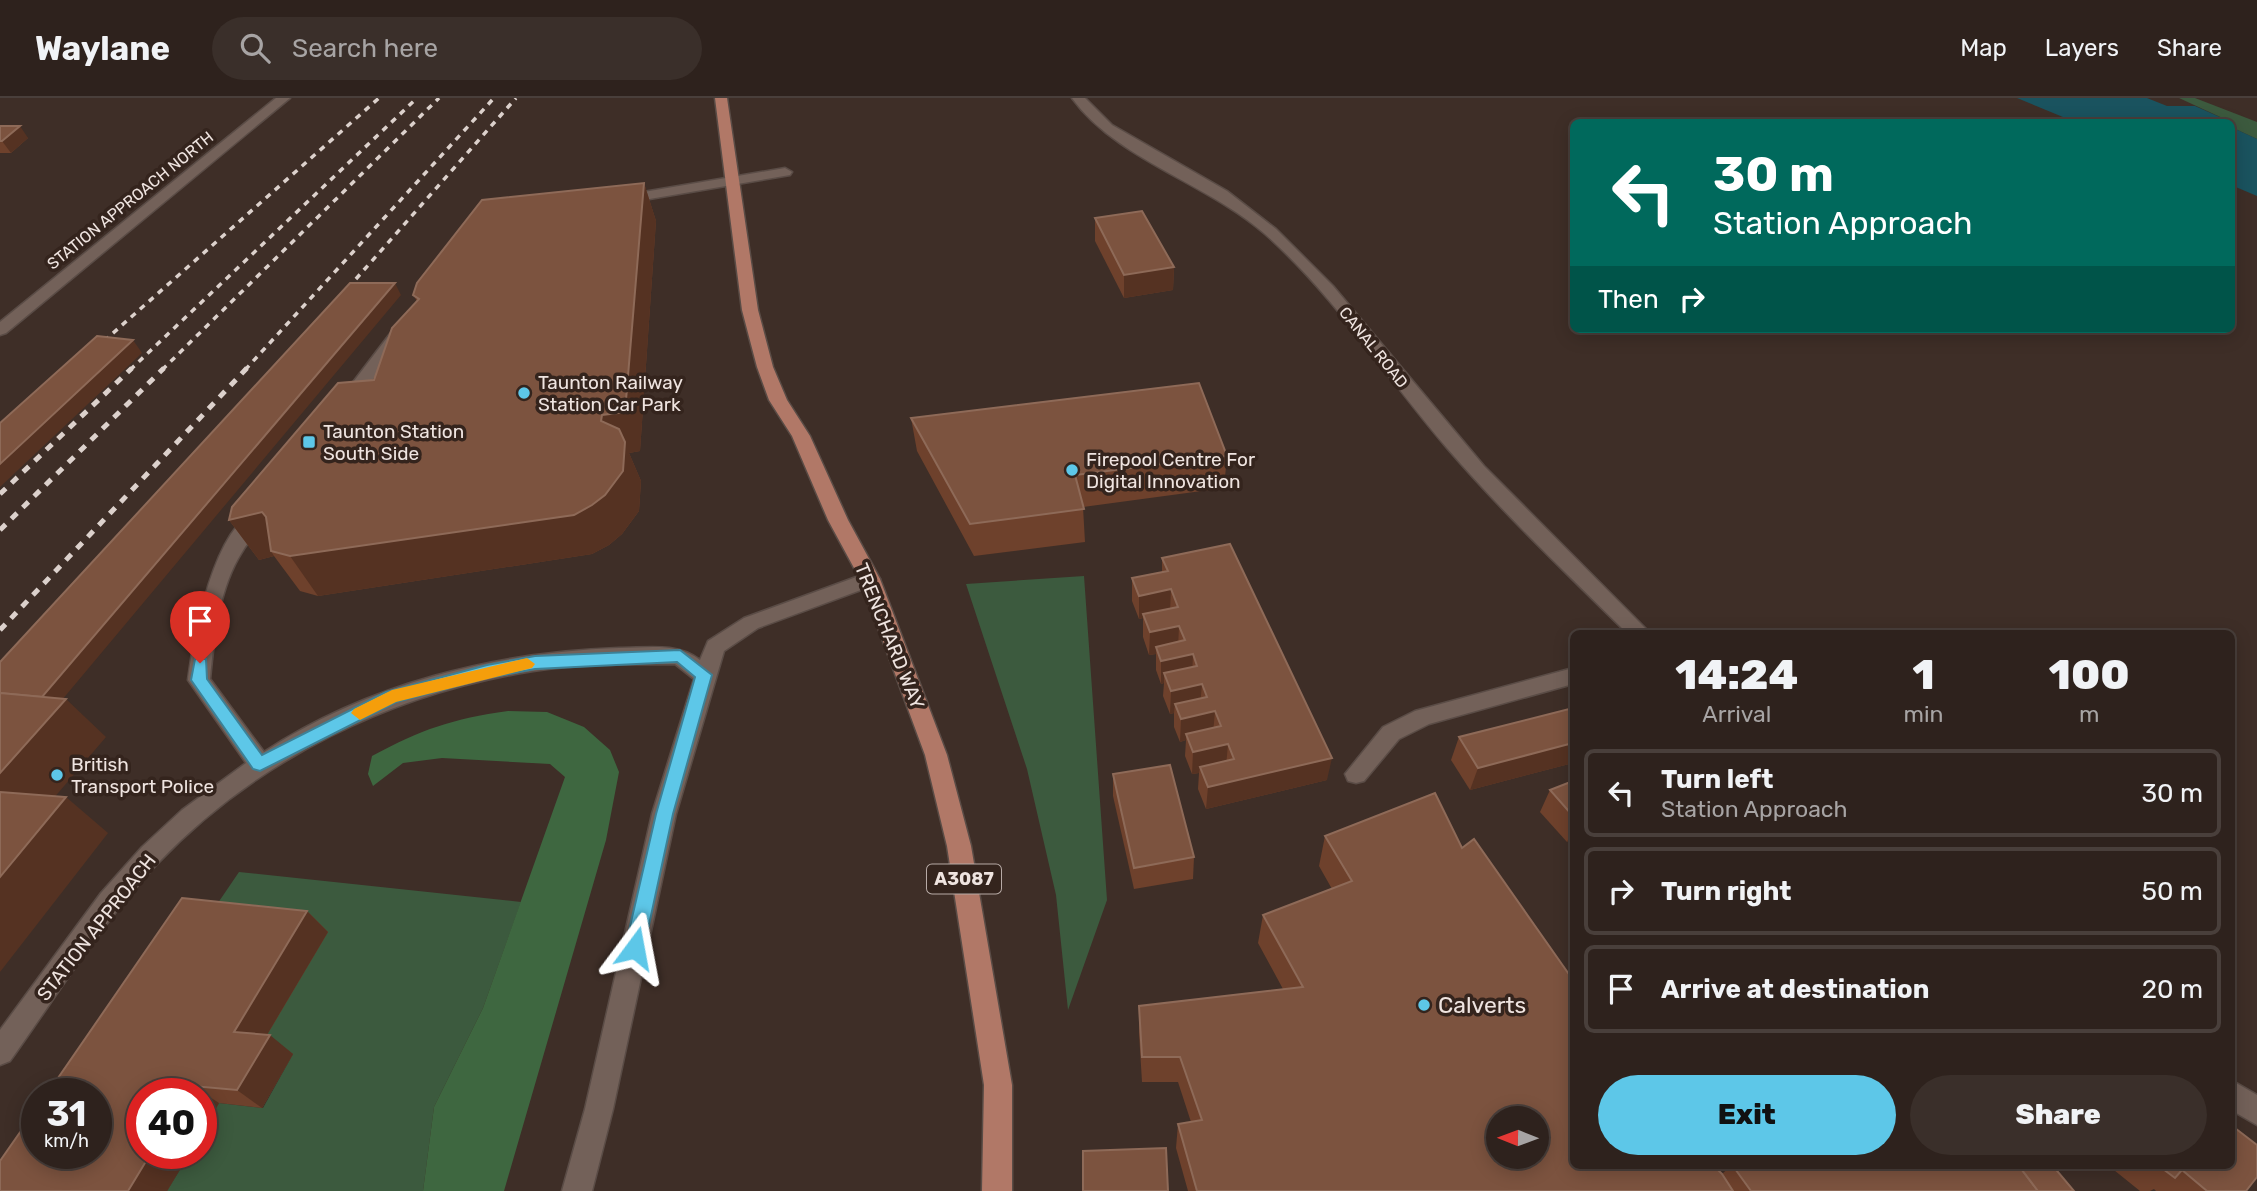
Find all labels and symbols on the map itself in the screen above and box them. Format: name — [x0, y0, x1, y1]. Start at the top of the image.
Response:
street label: STATION APPROACH NORTH — [43, 127, 217, 273]
street label: CANAL ROAD — [1335, 303, 1412, 392]
place label: Taunton Railway Station Car Park — [538, 371, 683, 416]
marker: Taunton Railway Station Car Park — [516, 385, 532, 401]
place label: Taunton Station South Side — [323, 420, 464, 465]
marker: Taunton Station South Side — [301, 434, 317, 450]
place label: Firepool Centre For Digital Innovation — [1086, 448, 1256, 493]
marker: Firepool Centre For Digital Innovation — [1064, 462, 1080, 478]
street label: TRENCHARD WAY — [850, 560, 929, 713]
pin — [170, 591, 230, 663]
place label: British Transport Police — [71, 753, 214, 798]
marker: British Transport Police — [49, 767, 65, 783]
street label: STATION APPROACH — [32, 849, 161, 1005]
road number: A3087 — [927, 864, 1001, 894]
position arrow — [598, 911, 672, 985]
place label: Calverts — [1438, 991, 1526, 1019]
marker: Calverts — [1416, 997, 1432, 1013]
speed limit sign: 40 — [126, 1078, 217, 1169]
north arrow — [1486, 1106, 1549, 1169]

